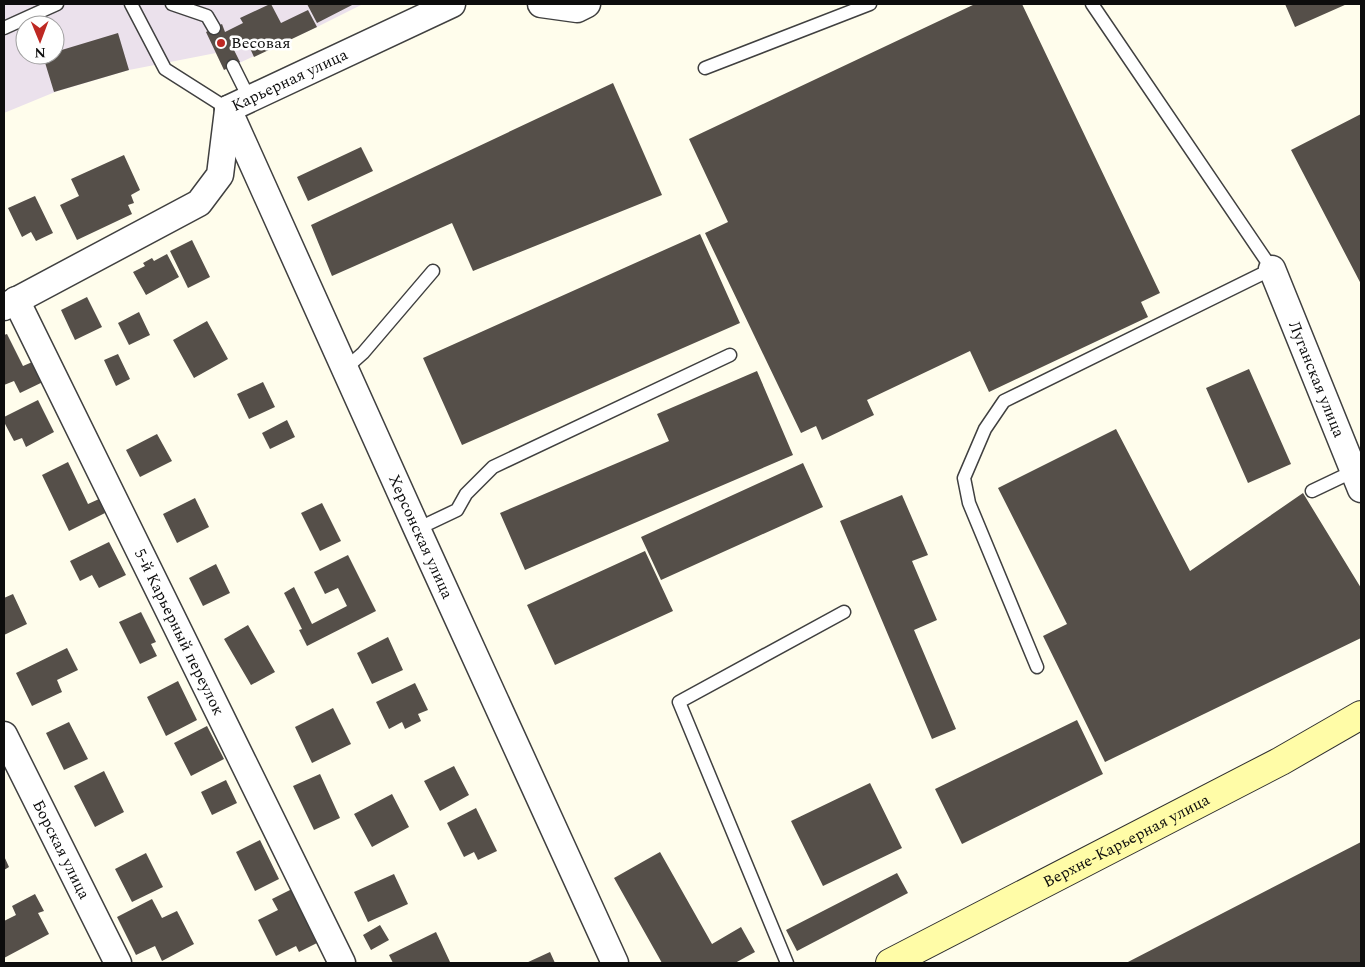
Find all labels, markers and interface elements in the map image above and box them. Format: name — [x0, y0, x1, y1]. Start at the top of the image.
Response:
north arrow — [15, 15, 65, 65]
place label: Весовая — [231, 31, 291, 55]
marker: Весовая — [215, 37, 227, 49]
text: N — [34, 42, 46, 63]
street label: Карьерная улица — [227, 42, 352, 118]
street label: Луганская улица — [1282, 317, 1351, 441]
street label: Херсонская улица — [382, 471, 459, 603]
street label: 5-й Карьерный переулок — [128, 544, 231, 720]
street label: Верхне-Карьерная улица — [1039, 788, 1214, 894]
street label: Борская улица — [26, 796, 96, 903]

